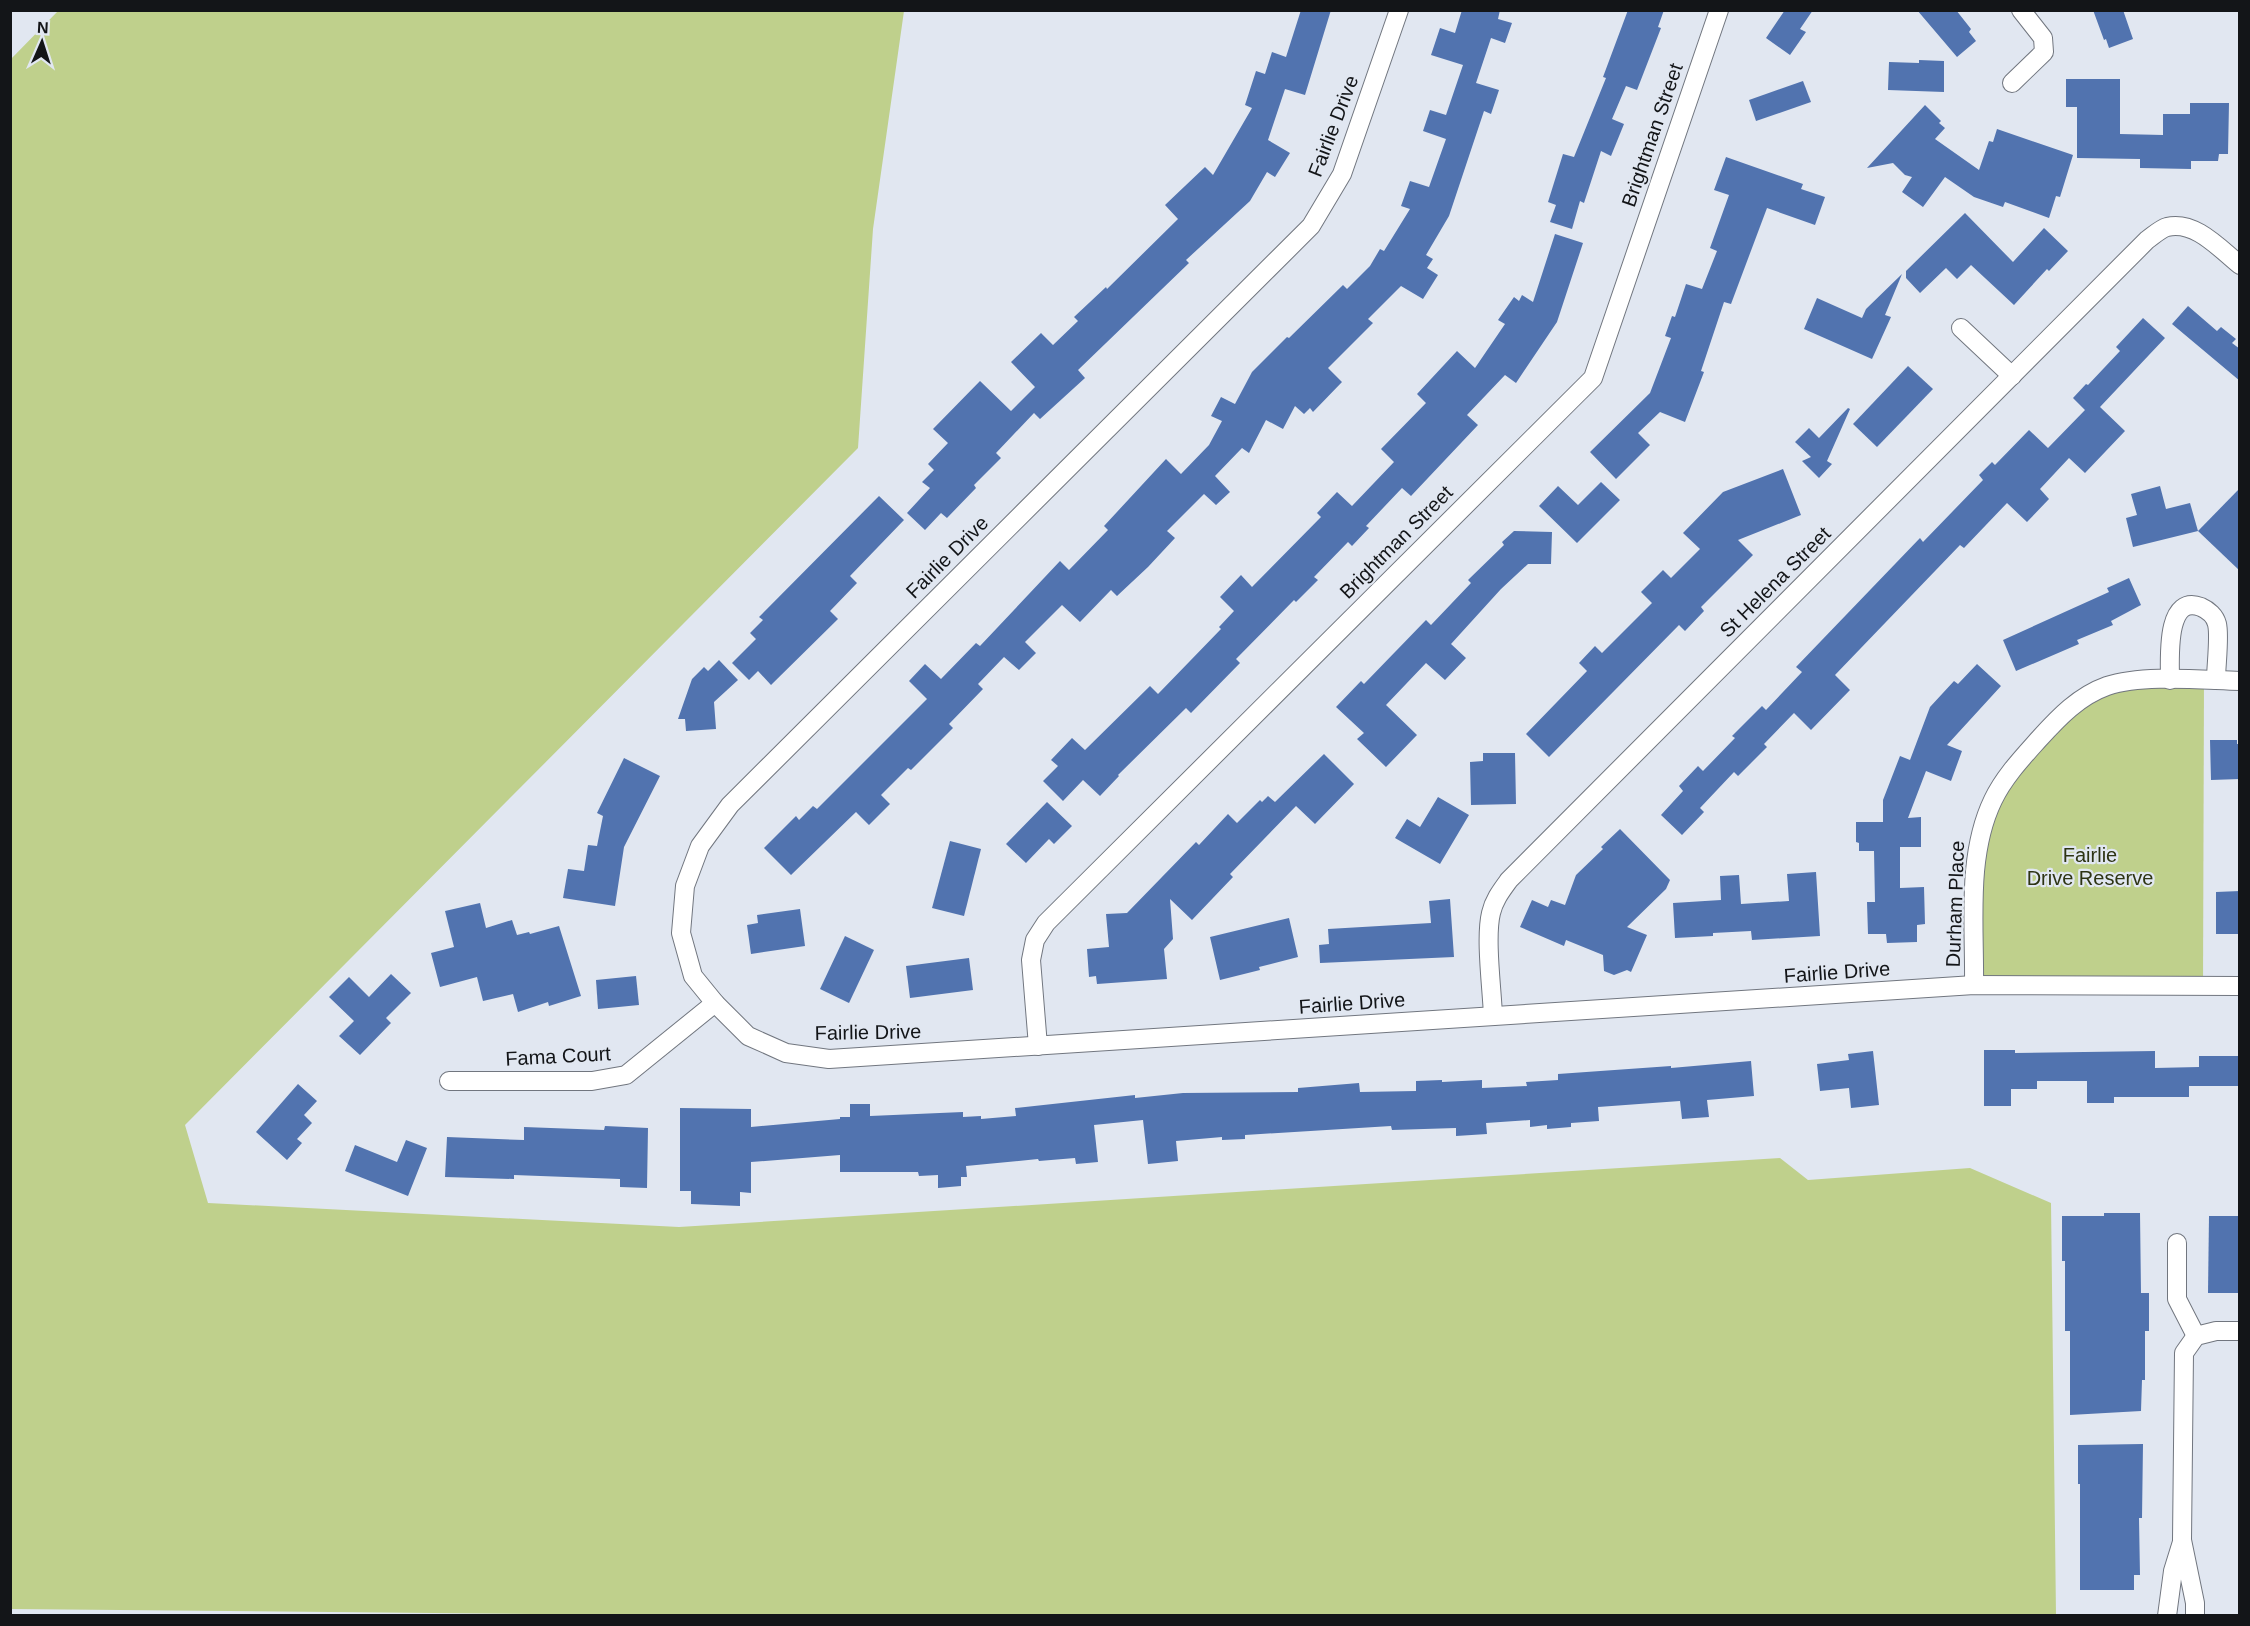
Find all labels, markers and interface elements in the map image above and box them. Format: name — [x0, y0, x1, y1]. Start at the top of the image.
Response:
north arrow — [12, 12, 72, 72]
text: N — [37, 19, 49, 36]
street label: Brightman Street — [1617, 60, 1687, 210]
street label: Fairlie Drive — [1304, 72, 1362, 180]
street label: Brightman Street — [1335, 481, 1457, 603]
street label: Fairlie Drive — [902, 512, 992, 602]
street label: St Helena Street — [1715, 522, 1835, 642]
street label: Durham Place — [1942, 840, 1968, 968]
park label: Fairlie Drive Reserve — [2027, 844, 2153, 889]
street label: Fairlie Drive — [1783, 957, 1891, 987]
street label: Fairlie Drive — [1298, 988, 1406, 1018]
street label: Fairlie Drive — [814, 1020, 922, 1044]
street label: Fama Court — [505, 1042, 612, 1070]

